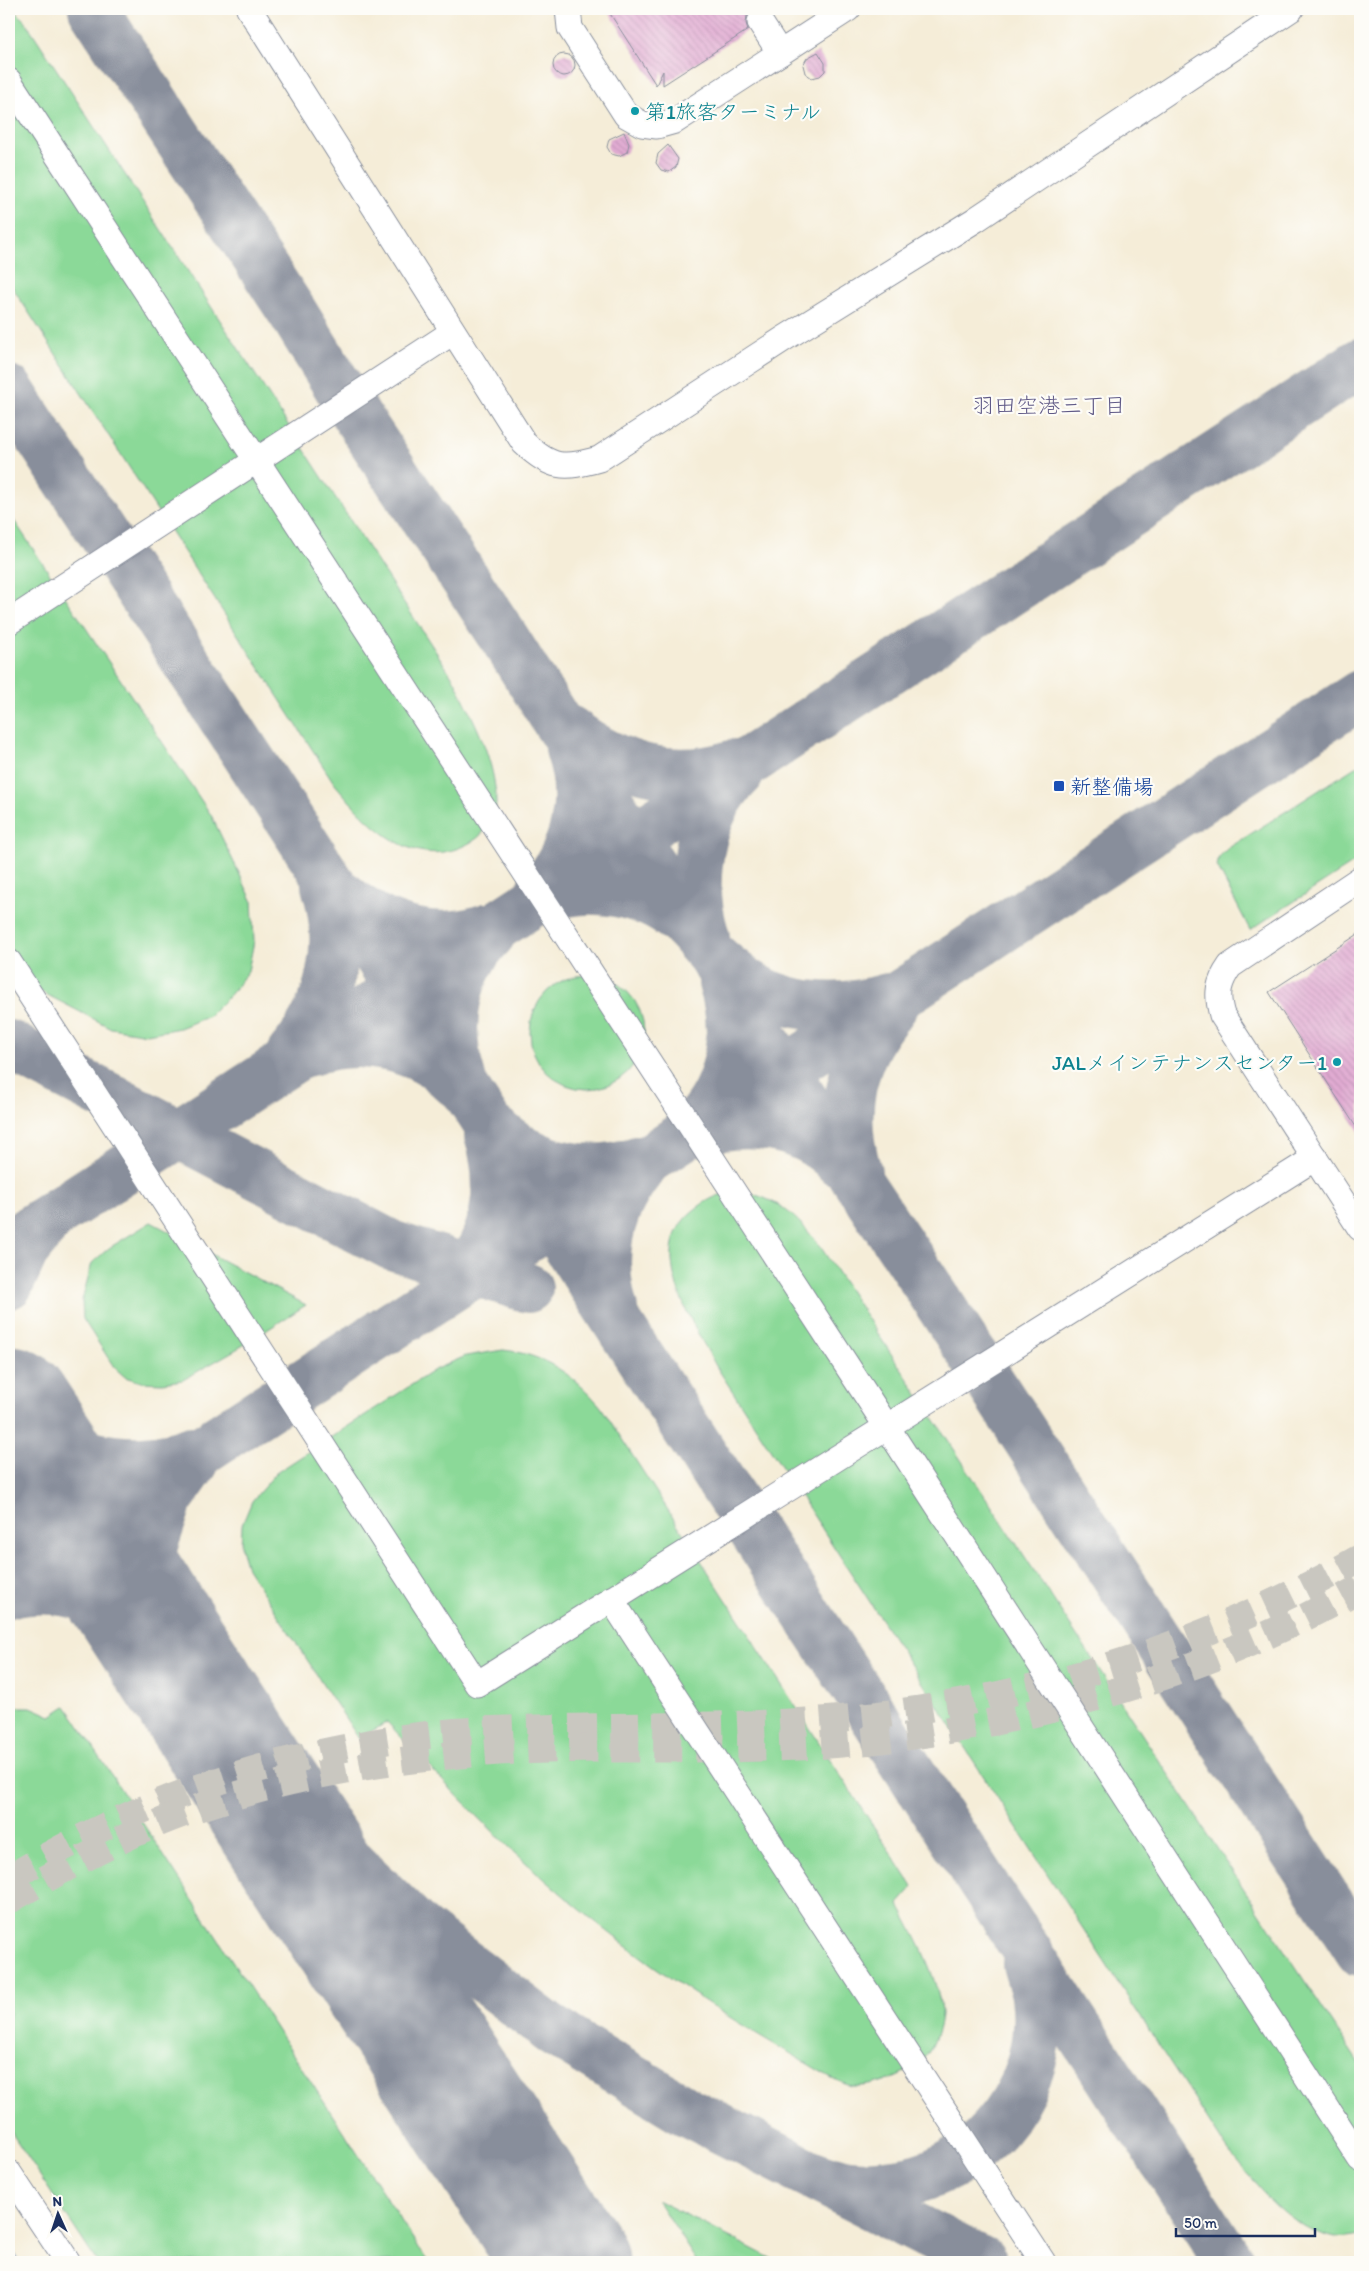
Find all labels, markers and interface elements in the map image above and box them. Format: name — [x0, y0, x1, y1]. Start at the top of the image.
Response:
place label: 第1旅客ターミナル — [645, 99, 821, 124]
marker: 第1旅客ターミナル — [629, 105, 641, 117]
district label: 羽田空港三丁目 — [972, 392, 1126, 419]
place label: 新整備場 — [1070, 774, 1154, 799]
marker: 新整備場 — [1052, 779, 1066, 793]
place label: JALメインテナンスセンター1 — [1052, 1050, 1327, 1075]
marker: JALメインテナンスセンター1 — [1331, 1056, 1343, 1068]
north arrow — [32, 2188, 82, 2238]
text: N — [52, 2193, 63, 2210]
scale bar — [1176, 2206, 1315, 2238]
text: 50 m — [1184, 2214, 1217, 2232]

